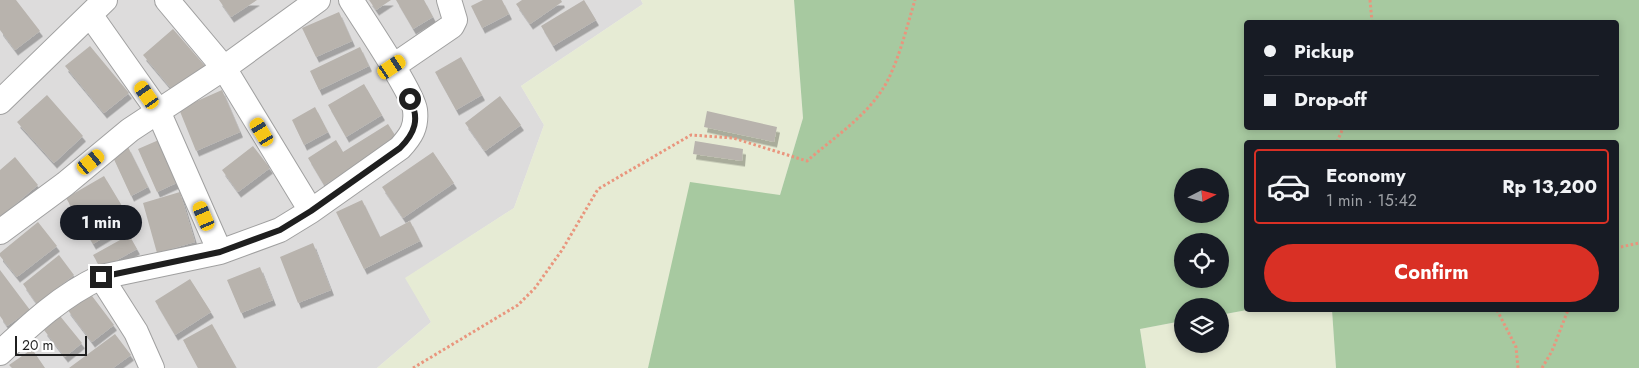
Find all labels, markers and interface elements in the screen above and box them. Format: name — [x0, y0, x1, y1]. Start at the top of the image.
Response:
text: Pickup — [1294, 38, 1354, 65]
car — [375, 52, 408, 82]
car — [132, 78, 161, 112]
text: Drop-off — [1294, 86, 1367, 113]
route start — [399, 88, 421, 110]
car — [247, 115, 276, 149]
car — [74, 147, 107, 177]
text: Economy — [1326, 162, 1406, 189]
icon: car — [1266, 164, 1311, 209]
north arrow — [1174, 168, 1229, 222]
map controls — [1174, 168, 1229, 353]
text: Rp 13,200 — [1502, 173, 1597, 200]
text: 1 min · 15:42 — [1326, 189, 1417, 212]
car — [191, 199, 216, 233]
callout: 1 min — [60, 204, 142, 240]
text: 1 min — [81, 211, 121, 234]
button: locate — [1174, 233, 1229, 288]
button: Confirm — [1264, 244, 1599, 302]
route end — [90, 266, 112, 288]
button: layers — [1174, 298, 1229, 353]
scale bar — [15, 333, 88, 356]
text: 20 m — [22, 335, 54, 355]

